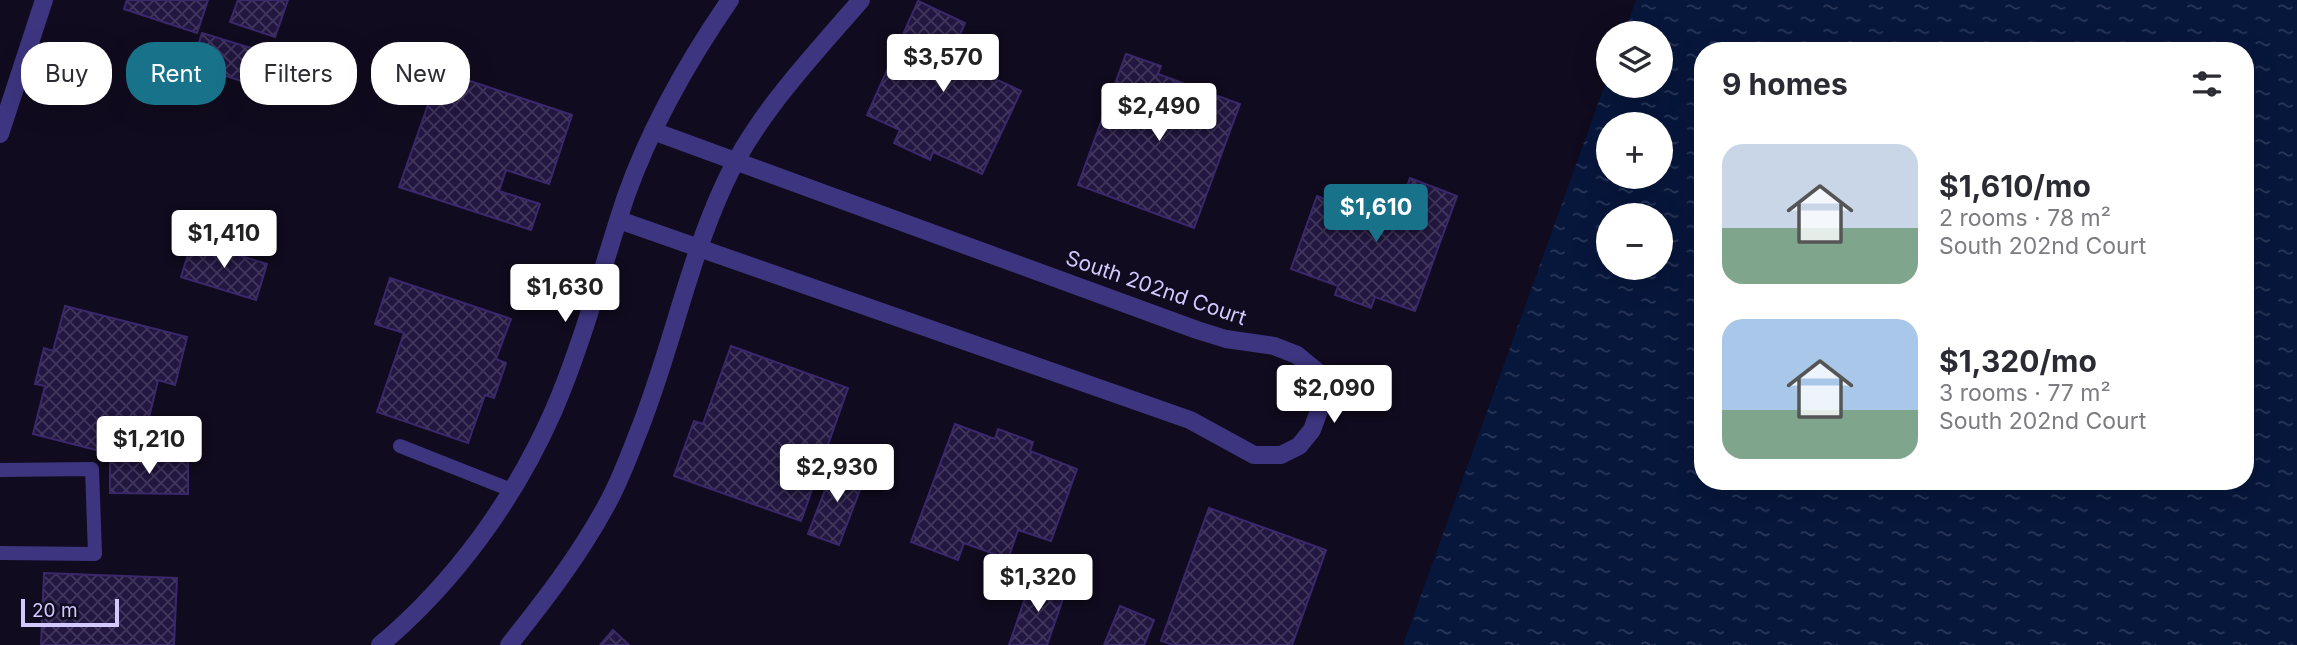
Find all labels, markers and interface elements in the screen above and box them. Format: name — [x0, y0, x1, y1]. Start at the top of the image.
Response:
map controls — [1596, 21, 1673, 280]
button: layers — [1596, 21, 1673, 98]
pin: $3,570 — [886, 34, 1000, 94]
chip: Buy — [21, 42, 112, 105]
chip: Rent — [126, 42, 226, 105]
chip: Filters — [240, 42, 357, 105]
chip: New — [371, 42, 470, 105]
text: $3,570 — [903, 43, 983, 71]
icon: filters — [2188, 65, 2226, 103]
text: 9 homes — [1722, 66, 1848, 102]
pin: $2,490 — [1102, 83, 1216, 143]
text: $2,490 — [1117, 92, 1201, 120]
button: + — [1596, 112, 1673, 189]
text: $1,610/mo — [1939, 168, 2091, 204]
icon: home — [1778, 172, 1862, 256]
pin: $1,610 — [1319, 184, 1433, 244]
text: $1,610 — [1340, 193, 1412, 221]
button: − — [1596, 203, 1673, 280]
text: 2 rooms · 78 m² — [1939, 204, 2111, 232]
pin: $1,410 — [167, 210, 281, 270]
text: $1,410 — [188, 219, 260, 247]
text: South 202nd Court — [1939, 232, 2146, 260]
street label: South 202nd Court — [1063, 245, 1250, 330]
pin: $1,630 — [508, 264, 622, 324]
text: $1,630 — [526, 273, 604, 301]
text: $1,320/mo — [1939, 343, 2097, 379]
icon: home — [1778, 347, 1862, 431]
pin: $2,090 — [1277, 366, 1391, 425]
text: $2,090 — [1293, 374, 1375, 402]
text: 3 rooms · 77 m² — [1939, 379, 2111, 407]
text: South 202nd Court — [1939, 407, 2146, 435]
pin: $1,210 — [92, 416, 206, 476]
text: $1,210 — [113, 425, 185, 453]
pin: $2,930 — [780, 444, 894, 504]
text: $2,930 — [796, 453, 878, 481]
pin: $1,320 — [981, 554, 1095, 614]
text: $1,320 — [1000, 563, 1076, 591]
scale bar — [21, 596, 119, 628]
text: 20 m — [32, 599, 78, 622]

